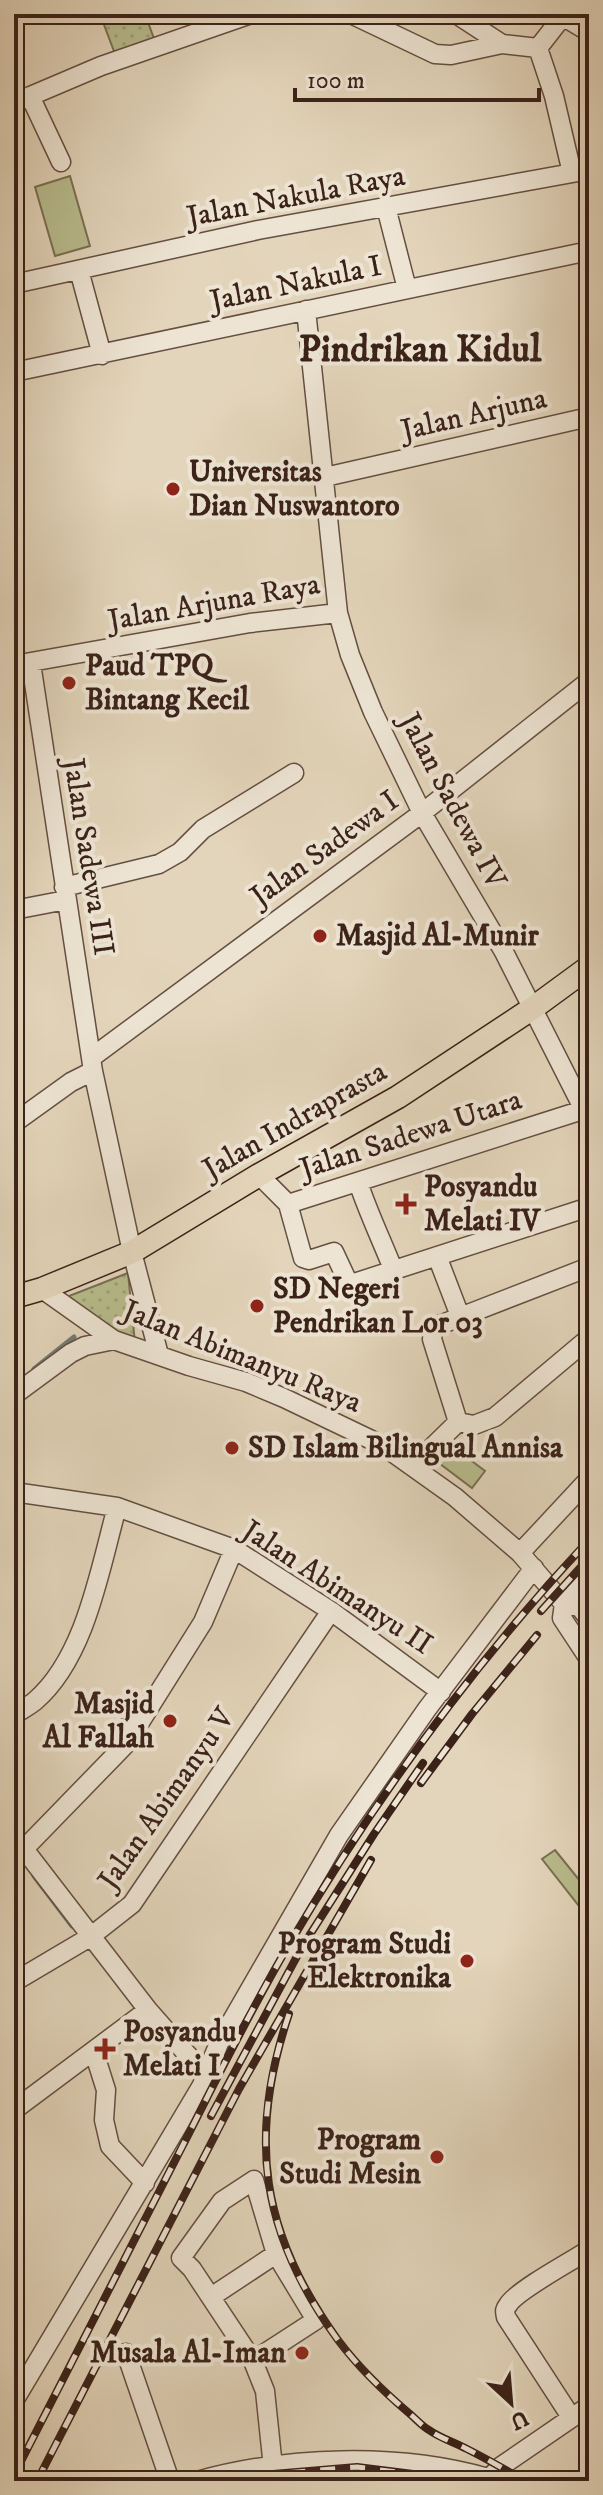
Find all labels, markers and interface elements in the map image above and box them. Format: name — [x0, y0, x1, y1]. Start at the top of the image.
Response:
scale bar — [295, 52, 539, 102]
text: 100 m — [307, 66, 365, 96]
street label: Jalan Nakula Raya — [181, 158, 409, 237]
street label: Jalan Nakula I — [204, 248, 385, 321]
district label: Pindrikan Kidul — [299, 326, 542, 374]
street label: Jalan Arjuna — [395, 380, 551, 450]
place label: Universitas Dian Nuswantoro — [189, 454, 400, 525]
marker: Universitas Dian Nuswantoro — [164, 480, 182, 498]
street label: Jalan Arjuna Raya — [102, 566, 323, 640]
place label: Paud TPQ Bintang Kecil — [85, 648, 250, 719]
marker: Paud TPQ Bintang Kecil — [60, 674, 78, 692]
street label: Jalan Sadewa IV — [389, 704, 514, 896]
street label: Jalan Sadewa III — [54, 753, 122, 958]
street label: Jalan Sadewa I — [241, 783, 406, 917]
place label: Masjid Al-Munir — [336, 918, 540, 955]
marker: Masjid Al-Munir — [311, 927, 329, 945]
street label: Jalan Indraprasta — [194, 1053, 394, 1190]
street label: Jalan Sadewa Utara — [293, 1082, 527, 1189]
place label: Posyandu Melati IV — [424, 1169, 541, 1240]
marker: Posyandu Melati IV — [395, 1193, 417, 1215]
place label: SD Negeri Pendrikan Lor 03 — [273, 1271, 483, 1342]
street label: Jalan Abimanyu Raya — [114, 1291, 367, 1422]
marker: SD Negeri Pendrikan Lor 03 — [248, 1297, 266, 1315]
place label: SD Islam Bilingual Annisa — [248, 1430, 564, 1467]
marker: SD Islam Bilingual Annisa — [223, 1439, 241, 1457]
street label: Jalan Abimanyu II — [232, 1511, 439, 1663]
place label: Masjid Al Fallah — [42, 1686, 155, 1757]
street label: Jalan Abimanyu V — [89, 1700, 244, 1900]
marker: Masjid Al Fallah — [161, 1712, 179, 1730]
place label: Program Studi Elektronika — [278, 1926, 452, 1997]
marker: Program Studi Elektronika — [458, 1952, 476, 1970]
place label: Posyandu Melati I — [123, 2014, 237, 2085]
marker: Posyandu Melati I — [94, 2038, 116, 2060]
place label: Program Studi Mesin — [279, 2122, 421, 2193]
marker: Program Studi Mesin — [428, 2148, 446, 2166]
place label: Musala Al-Iman — [90, 2335, 286, 2372]
marker: Musala Al-Iman — [293, 2344, 311, 2362]
north arrow — [471, 2363, 551, 2443]
text: U — [506, 2404, 533, 2435]

